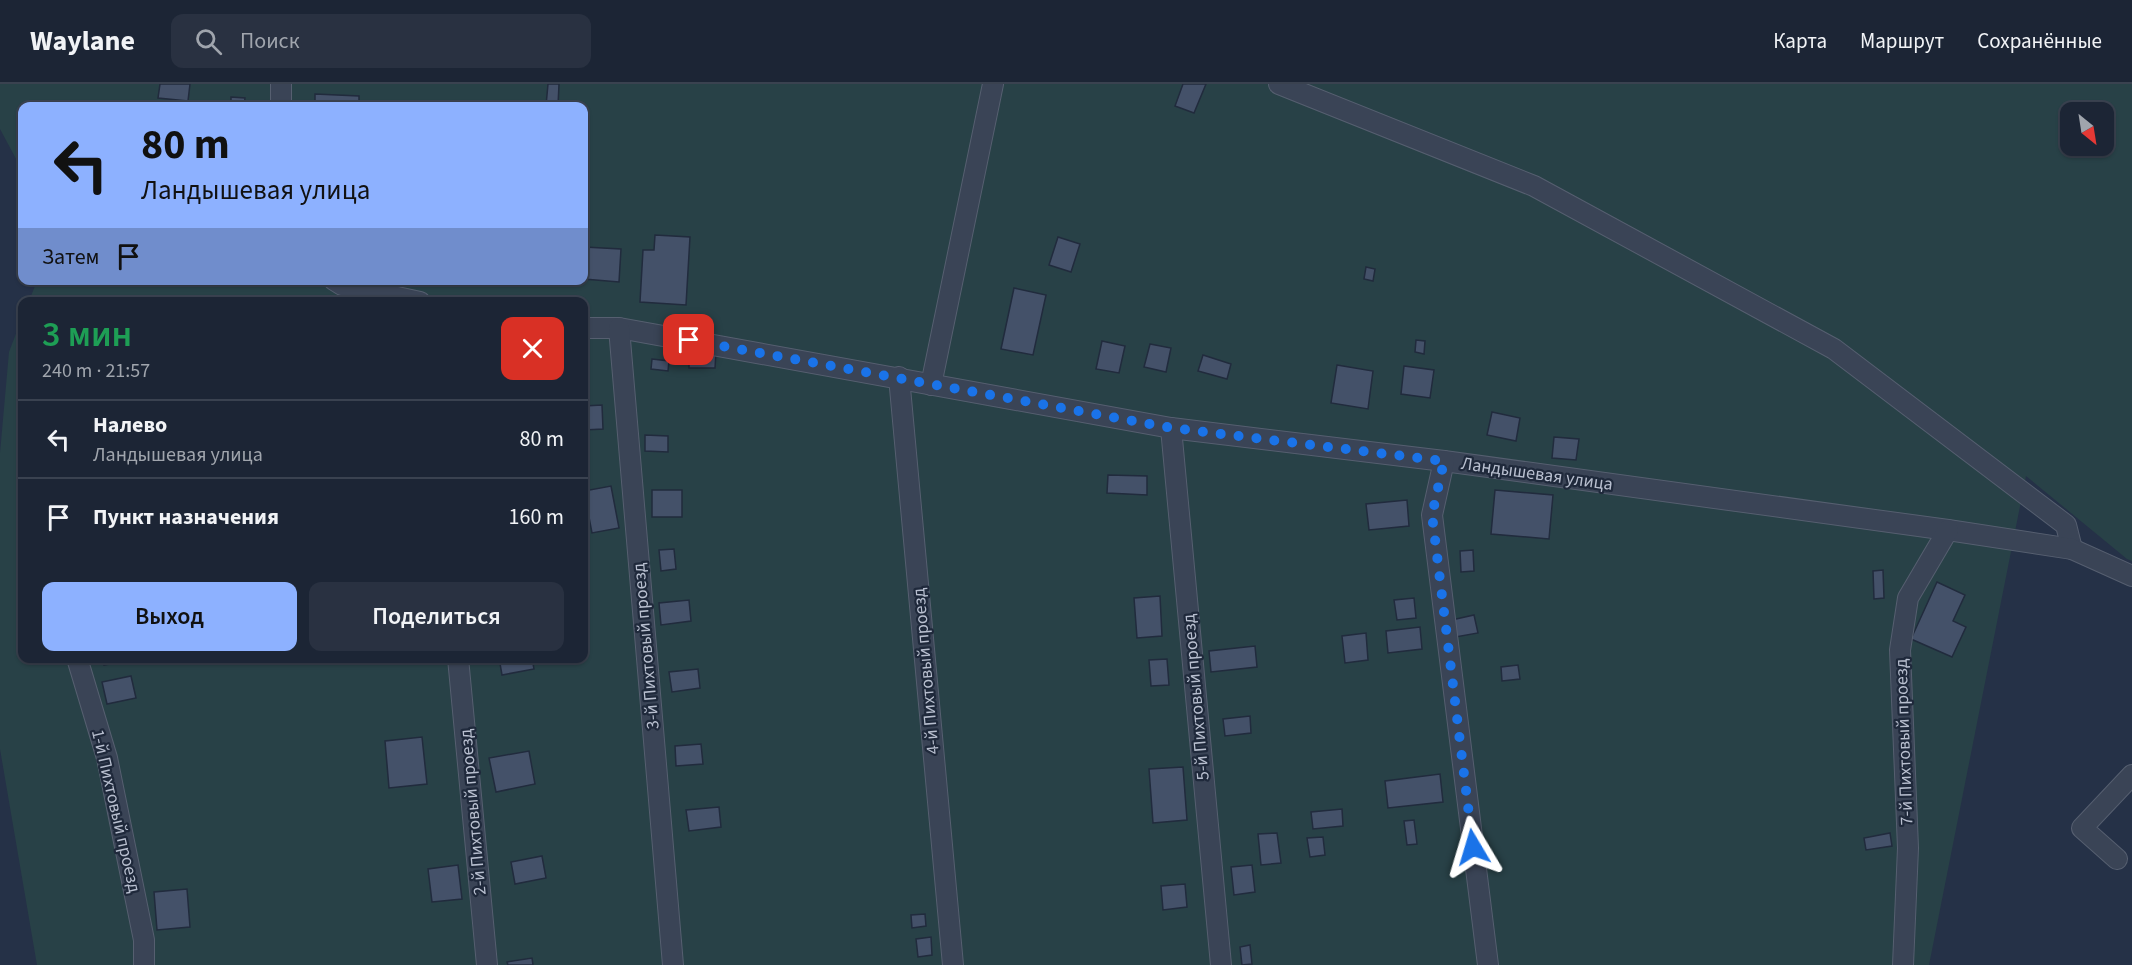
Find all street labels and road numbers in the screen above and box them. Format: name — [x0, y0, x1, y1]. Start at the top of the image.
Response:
street label: Ландышевая улица — [1460, 451, 1614, 497]
street label: 3-й Пихтовый проезд — [626, 561, 666, 730]
street label: 4-й Пихтовый проезд — [906, 586, 946, 755]
street label: 5-й Пихтовый проезд — [1176, 612, 1216, 781]
street label: 7-й Пихтовый проезд — [1889, 658, 1919, 826]
street label: 1-й Пихтовый проезд — [85, 727, 147, 896]
street label: 2-й Пихтовый проезд — [453, 727, 493, 896]

